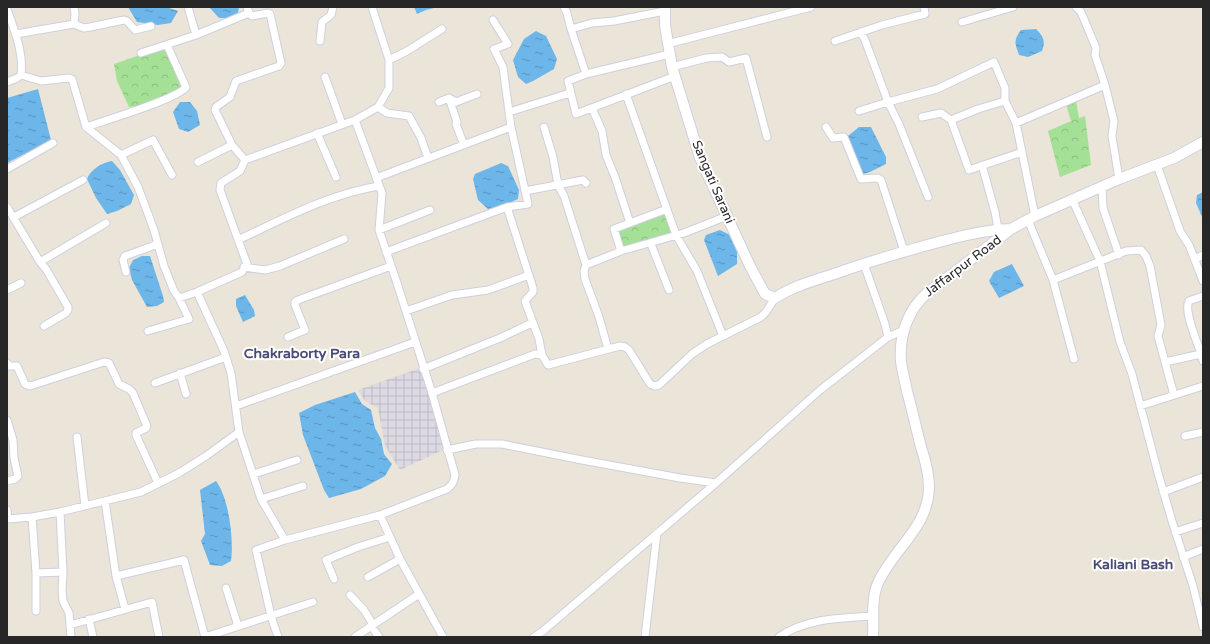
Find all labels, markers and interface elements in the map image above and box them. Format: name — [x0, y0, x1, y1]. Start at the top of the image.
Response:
street label: Sangati Sarani — [688, 138, 738, 226]
street label: Jaffarpur Road — [921, 232, 1005, 300]
district label: Chakraborty Para — [244, 345, 360, 362]
district label: Kaliani Bash — [1093, 556, 1173, 573]

